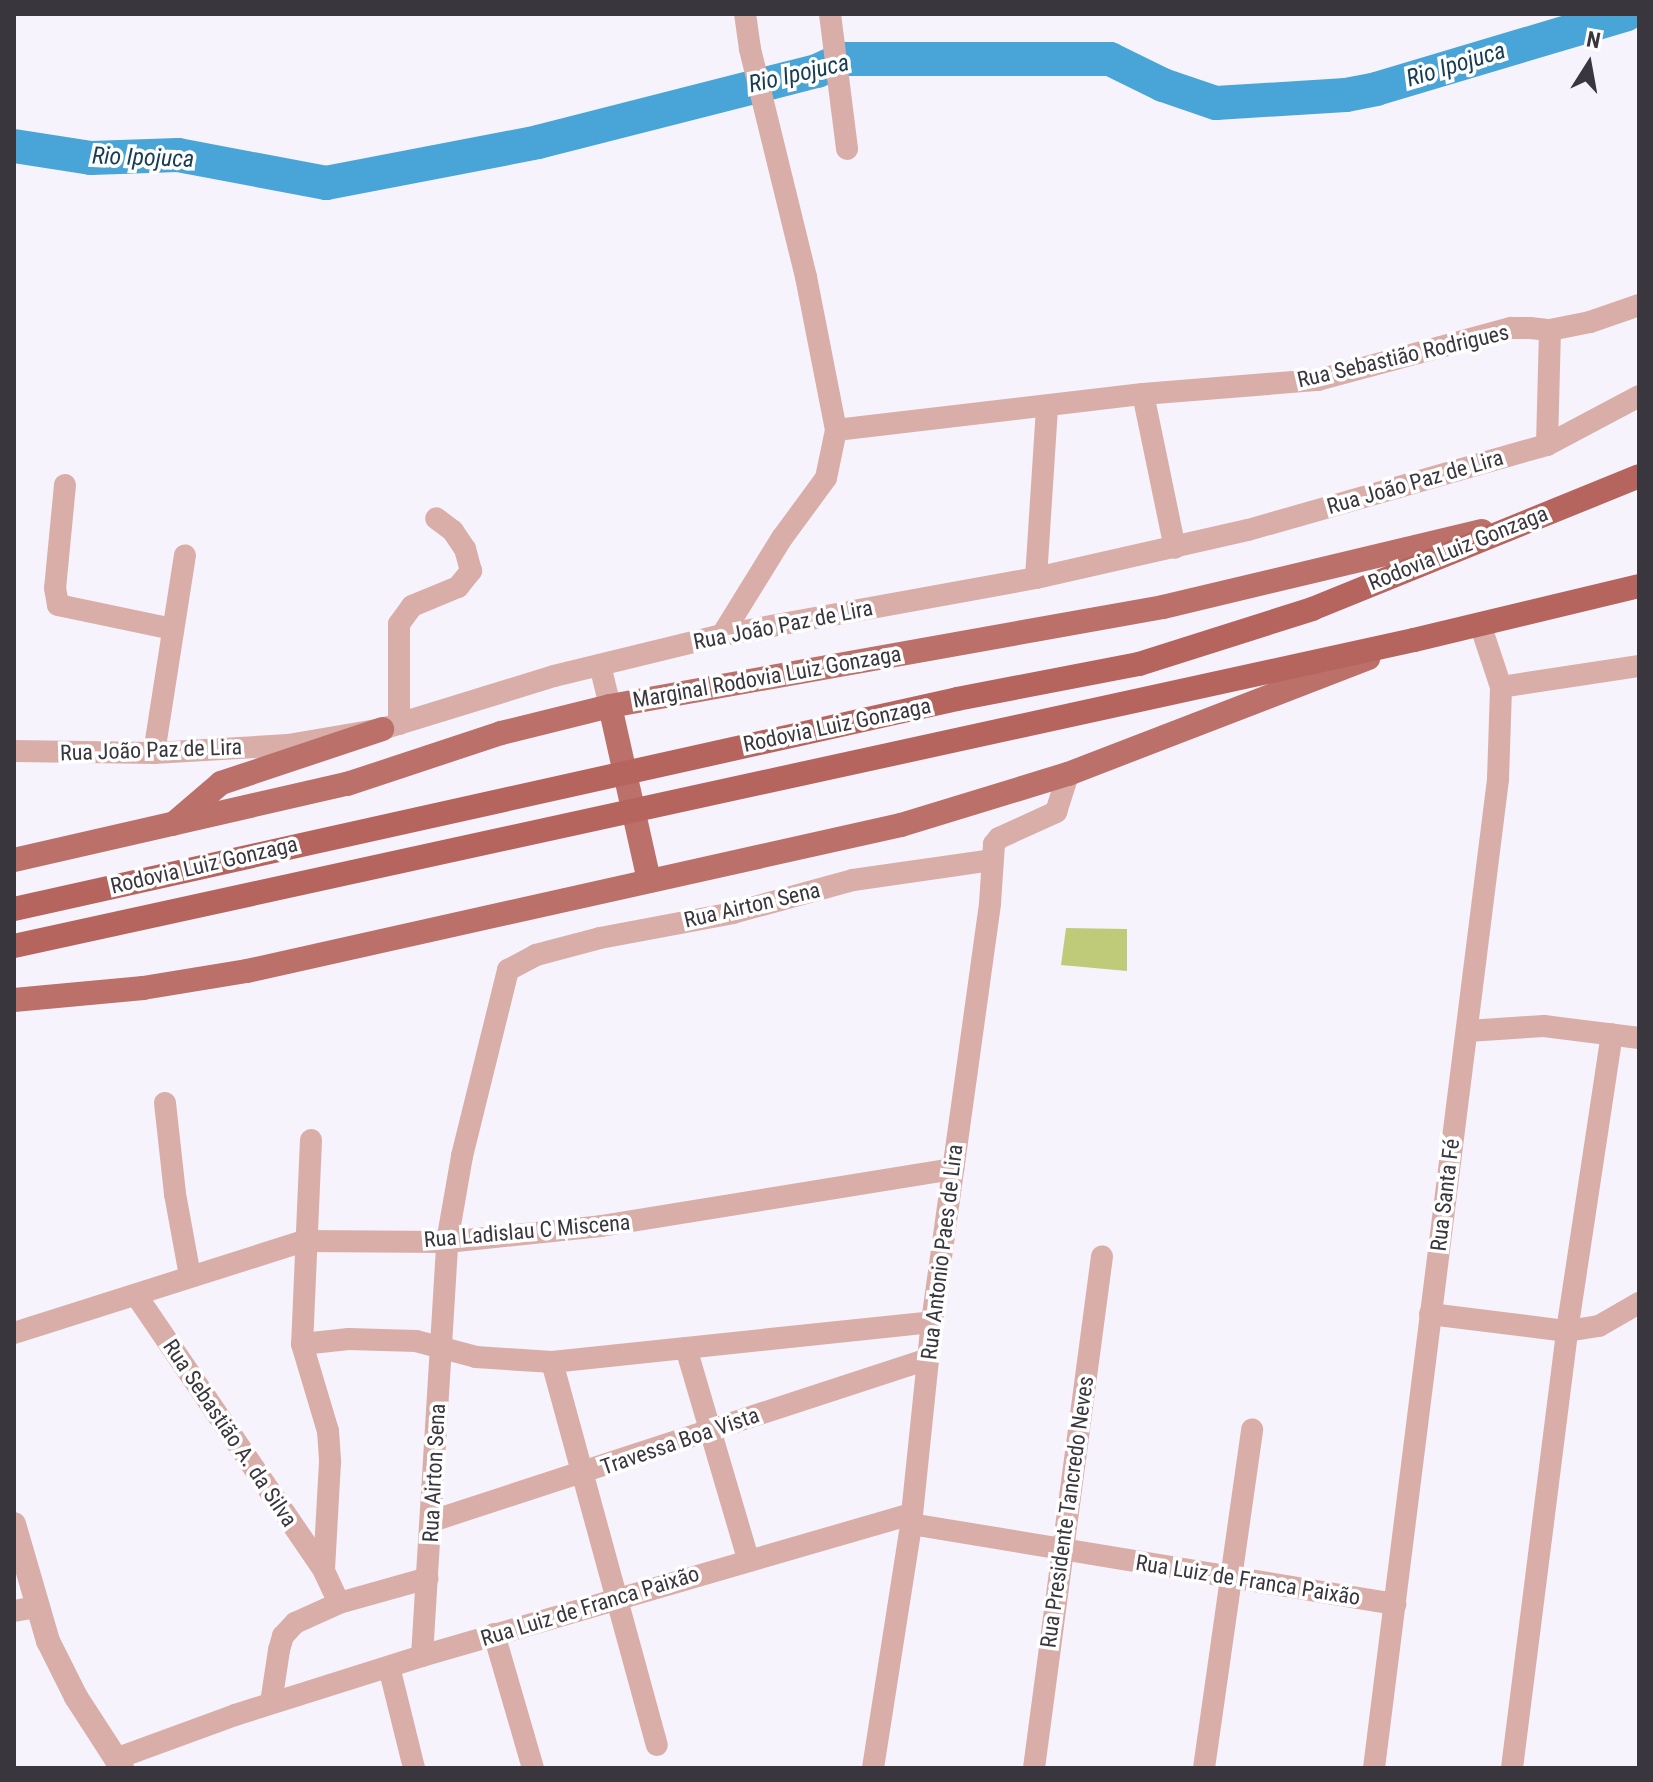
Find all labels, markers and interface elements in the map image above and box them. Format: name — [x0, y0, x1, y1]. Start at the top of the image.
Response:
north arrow — [1549, 24, 1629, 104]
text: N — [1585, 26, 1603, 54]
water label: Rio Ipojuca — [1403, 36, 1509, 94]
water label: Rio Ipojuca — [746, 48, 852, 100]
water label: Rio Ipojuca — [91, 142, 195, 174]
street label: Rua Sebastião Rodrigues — [1295, 319, 1511, 393]
street label: Rua João Paz de Lira — [1324, 444, 1506, 520]
street label: Rodovia Luiz Gonzaga — [1364, 500, 1552, 596]
street label: Rua João Paz de Lira — [691, 595, 875, 655]
street label: Marginal Rodovia Luiz Gonzaga — [631, 640, 903, 714]
street label: Rodovia Luiz Gonzaga — [741, 692, 933, 758]
street label: Rua João Paz de Lira — [60, 734, 242, 766]
street label: Rodovia Luiz Gonzaga — [108, 831, 300, 899]
street label: Rua Airton Sena — [681, 877, 823, 933]
street label: Rua Santa Fé — [1425, 1137, 1465, 1253]
street label: Rua Antonio Paes de Lira — [916, 1143, 968, 1361]
street label: Rua Ladislau C Miscena — [423, 1209, 631, 1253]
street label: Rua Sebastião A. da Silva — [157, 1334, 303, 1532]
street label: Rua Presidente Tancredo Neves — [1035, 1374, 1099, 1650]
street label: Travessa Boa Vista — [597, 1402, 763, 1480]
street label: Rua Airton Sena — [417, 1403, 451, 1543]
street label: Rua Luiz de Franca Paixão — [1134, 1549, 1362, 1611]
street label: Rua Luiz de Franca Paixão — [478, 1560, 702, 1652]

